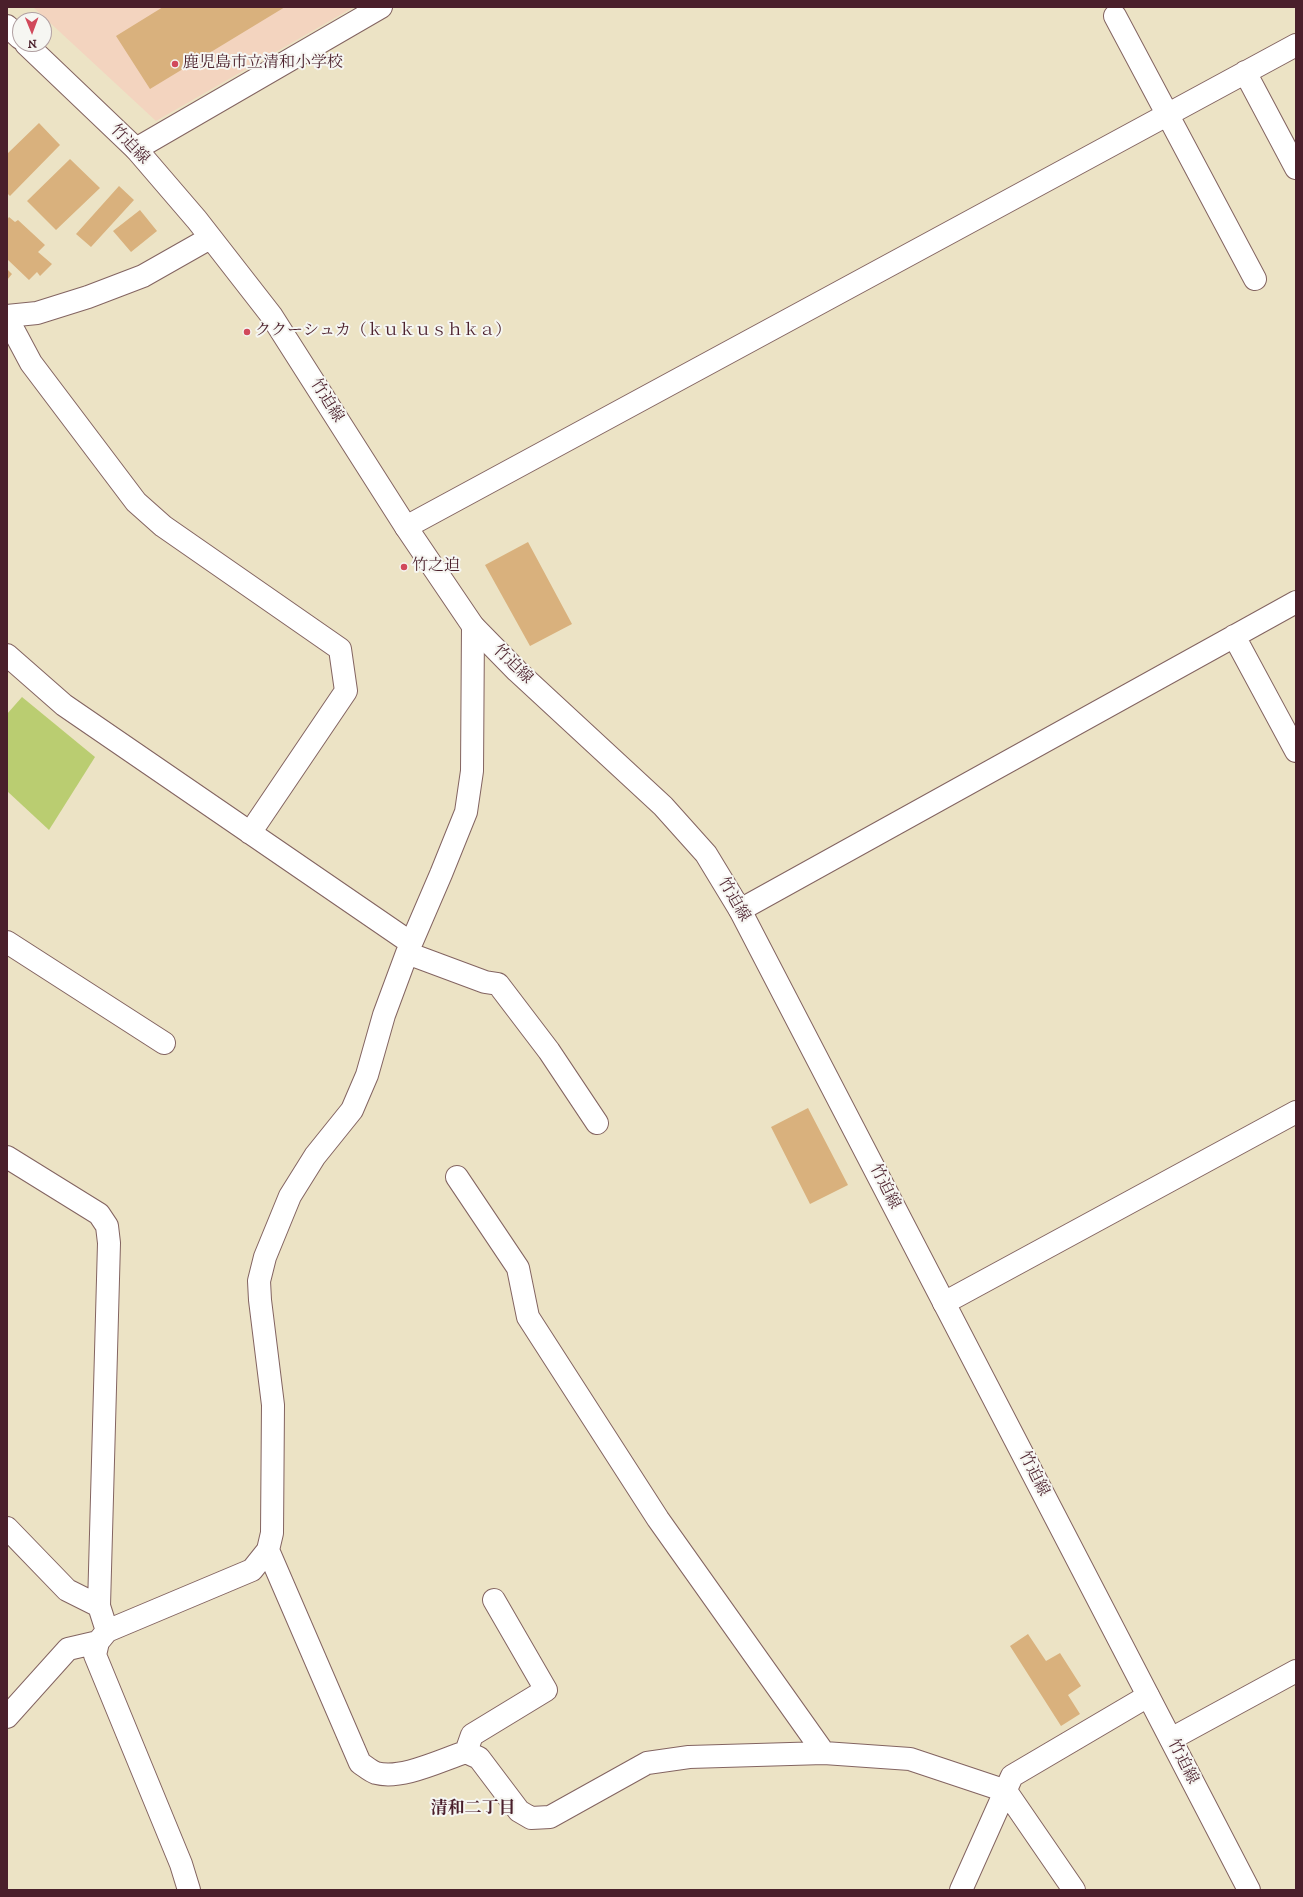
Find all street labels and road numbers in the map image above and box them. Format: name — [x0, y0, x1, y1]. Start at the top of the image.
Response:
street label: 竹迫線 — [105, 121, 153, 169]
street label: 竹迫線 — [305, 376, 347, 426]
street label: 竹迫線 — [488, 641, 536, 689]
street label: 竹迫線 — [713, 874, 753, 926]
street label: 竹迫線 — [865, 1161, 903, 1213]
street label: 竹迫線 — [1014, 1448, 1052, 1500]
street label: 竹迫線 — [1163, 1736, 1201, 1788]

